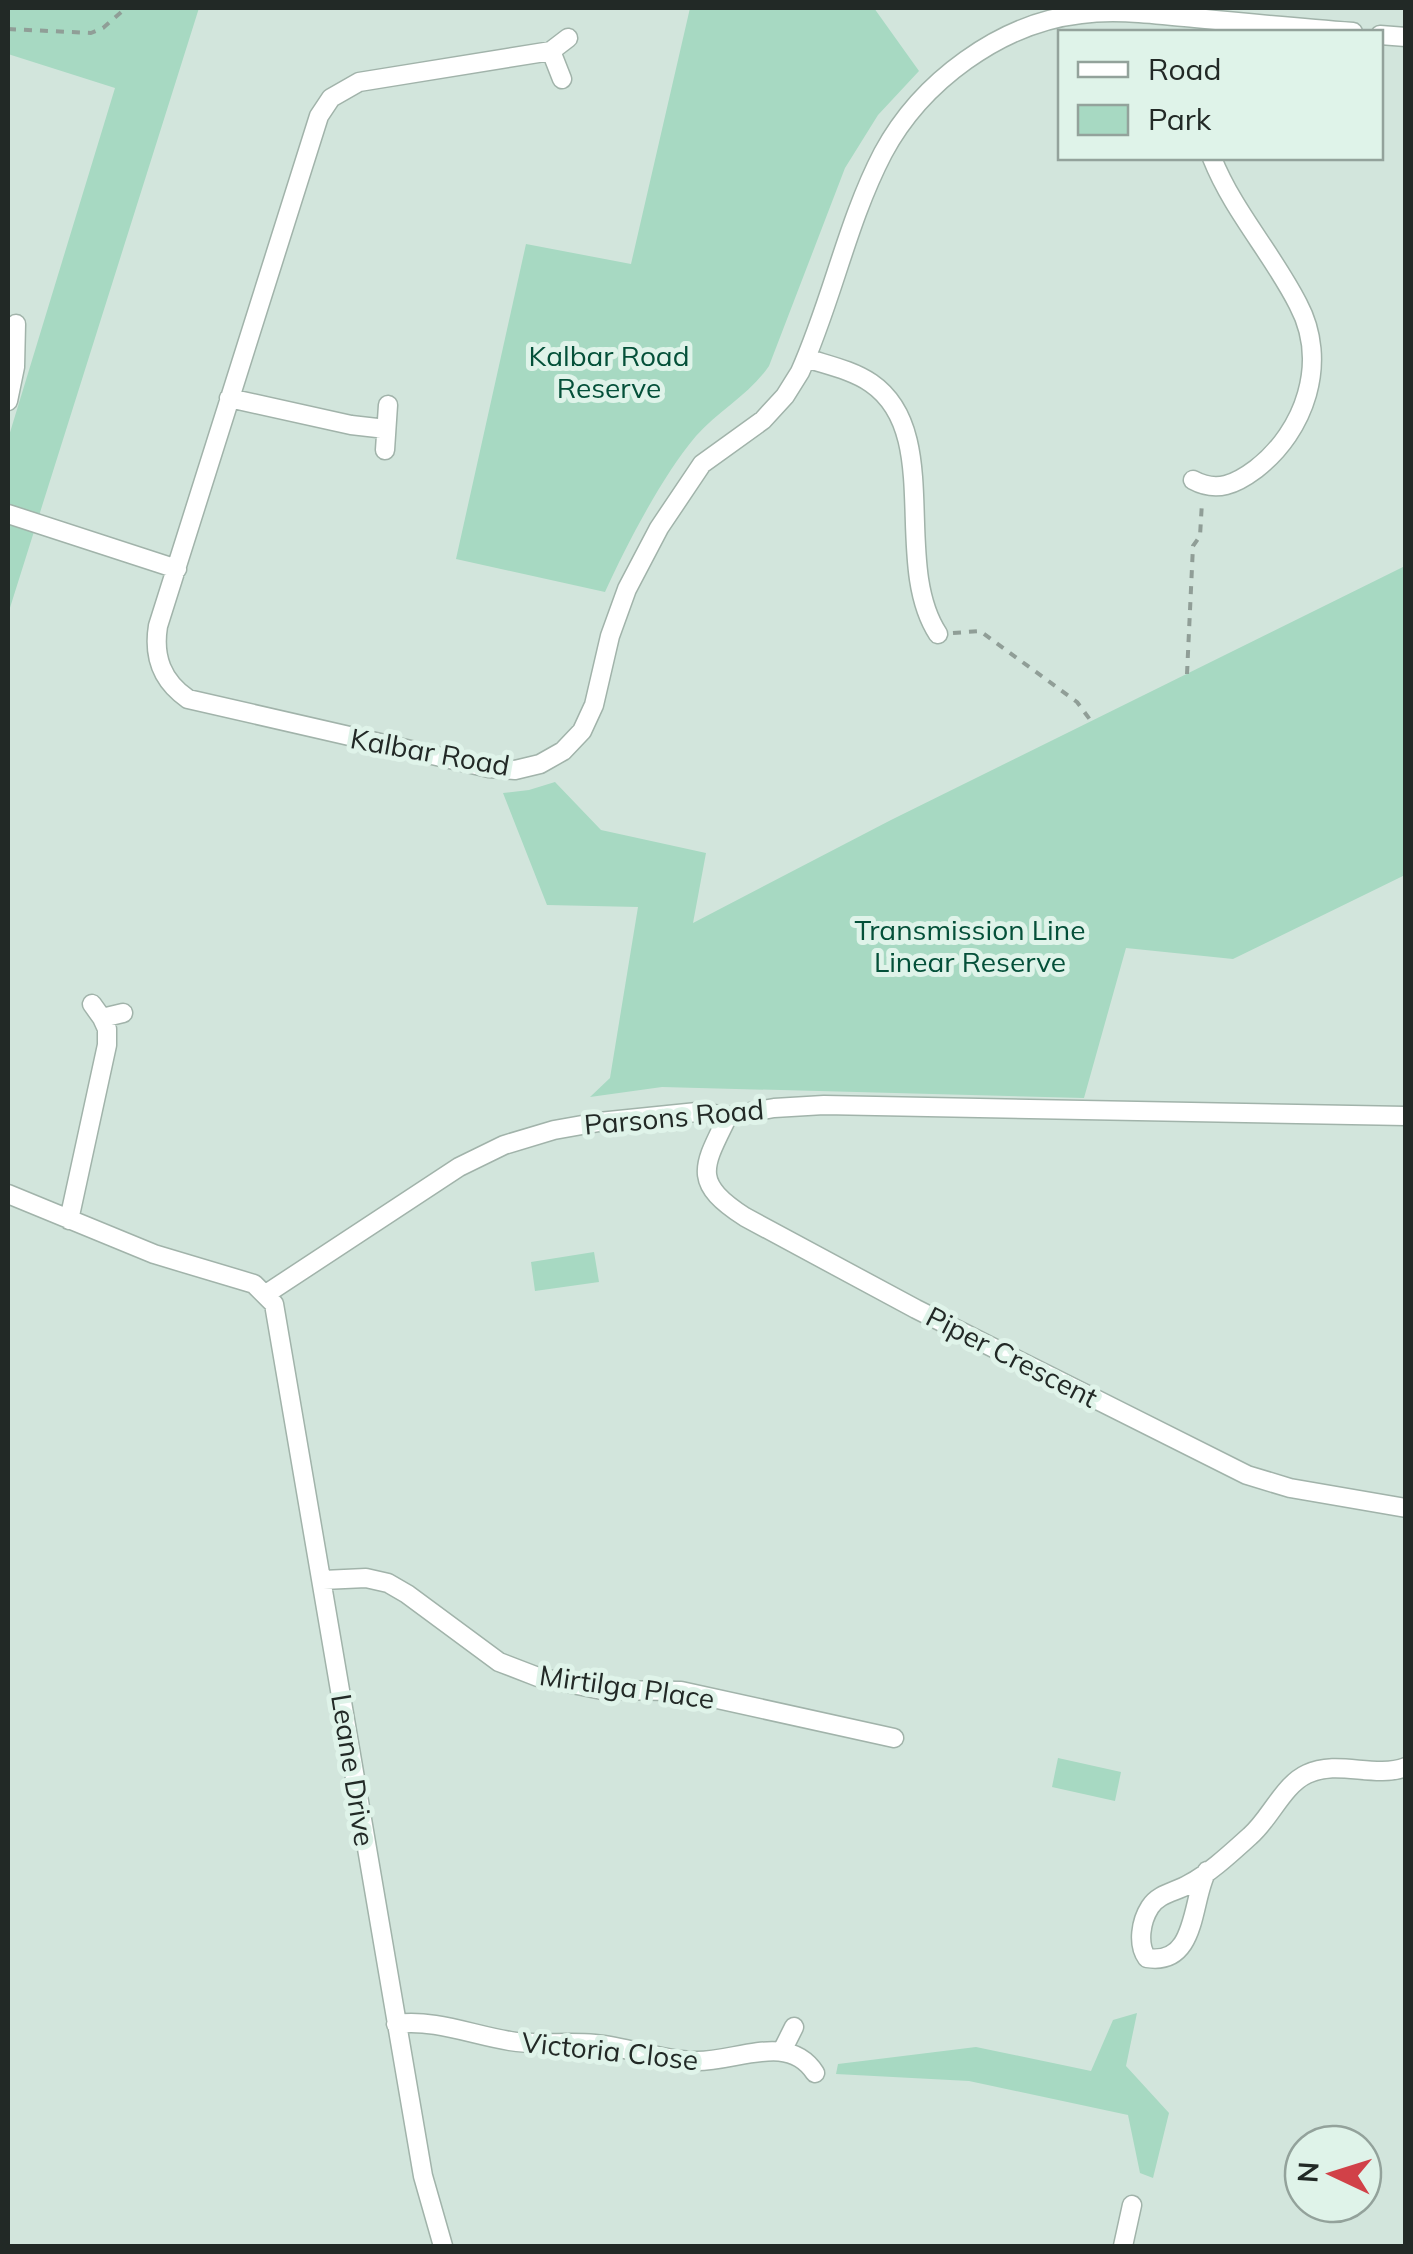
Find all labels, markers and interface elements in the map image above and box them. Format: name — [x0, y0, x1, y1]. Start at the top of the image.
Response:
legend — [1058, 30, 1383, 160]
text: Road — [1148, 50, 1222, 88]
text: Park — [1148, 100, 1212, 138]
park label: Kalbar Road Reserve — [529, 338, 689, 405]
street label: Kalbar Road — [348, 720, 512, 783]
park label: Transmission Line Linear Reserve — [855, 912, 1085, 979]
street label: Parsons Road — [583, 1091, 765, 1142]
street label: Piper Crescent — [921, 1298, 1104, 1415]
street label: Mirtilga Place — [537, 1657, 717, 1716]
street label: Leane Drive — [324, 1691, 383, 1849]
street label: Victoria Close — [520, 2024, 700, 2077]
north arrow — [1283, 2124, 1383, 2224]
text: N — [1289, 2160, 1326, 2184]

